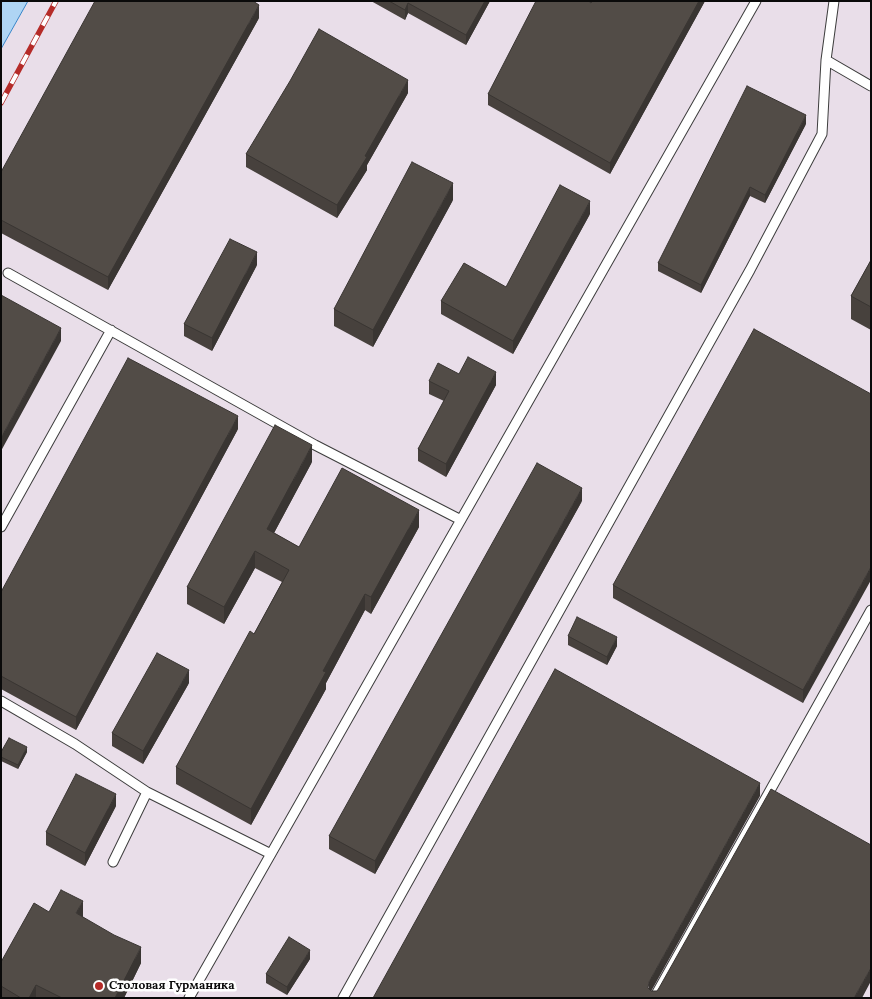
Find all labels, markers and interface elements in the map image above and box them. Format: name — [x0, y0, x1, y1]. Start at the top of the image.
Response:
place label: Столовая Гурманика — [109, 979, 234, 993]
marker: Столовая Гурманика — [93, 980, 105, 992]

